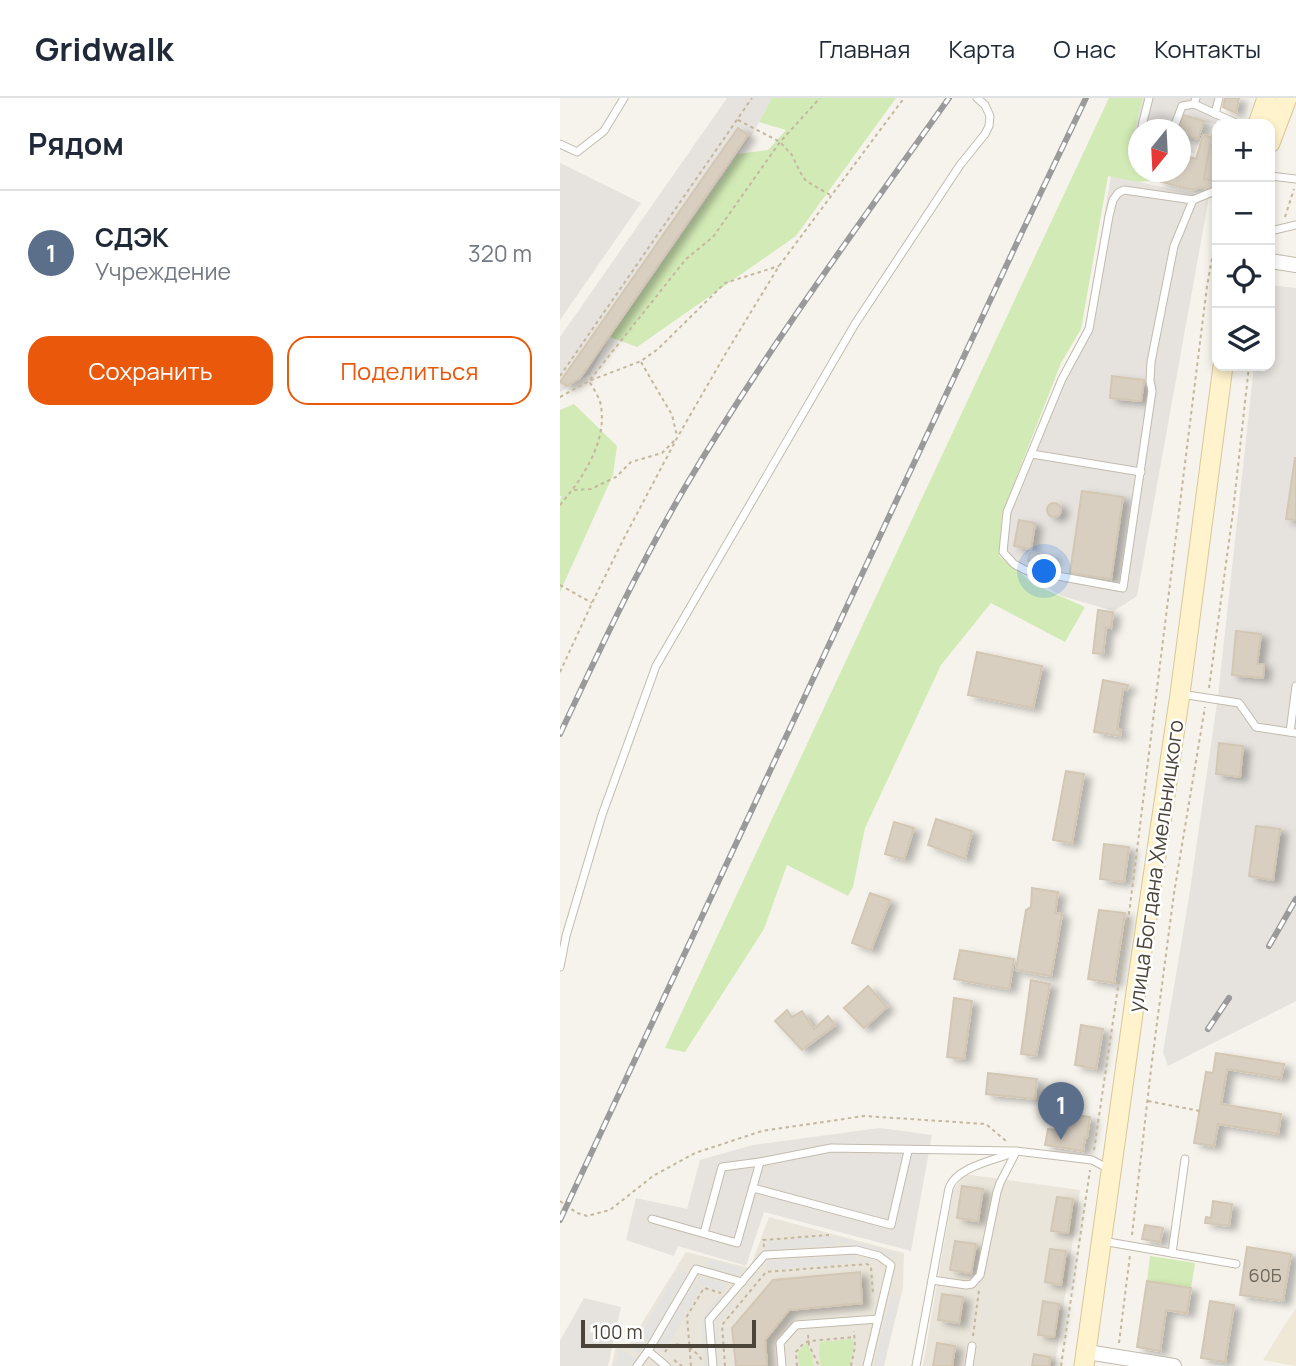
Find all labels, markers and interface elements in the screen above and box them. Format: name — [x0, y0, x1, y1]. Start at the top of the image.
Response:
text: Gridwalk — [35, 26, 173, 71]
text: Главная — [819, 32, 910, 65]
text: Карта — [948, 32, 1015, 65]
text: О нас — [1053, 32, 1116, 65]
text: Контакты — [1154, 32, 1261, 65]
north arrow — [1128, 119, 1191, 182]
map controls — [1212, 119, 1275, 371]
button: + — [1212, 119, 1275, 182]
text: Рядом — [28, 123, 124, 164]
button: − — [1212, 182, 1275, 245]
text: СДЭК — [95, 219, 169, 255]
text: 1 — [46, 237, 56, 269]
text: 320 m — [468, 237, 532, 269]
button: locate — [1212, 245, 1275, 308]
text: Учреждение — [95, 255, 231, 287]
button: layers — [1212, 308, 1275, 371]
button: Сохранить — [28, 336, 273, 405]
button: Поделиться — [287, 336, 532, 405]
your location — [1027, 554, 1061, 588]
street label: улица Богдана Хмельницкого — [1121, 718, 1189, 1014]
pin: 1 — [1038, 1082, 1084, 1140]
house number: 60Б — [1248, 1263, 1282, 1287]
scale bar — [581, 1317, 756, 1349]
text: 100 m — [592, 1319, 643, 1345]

